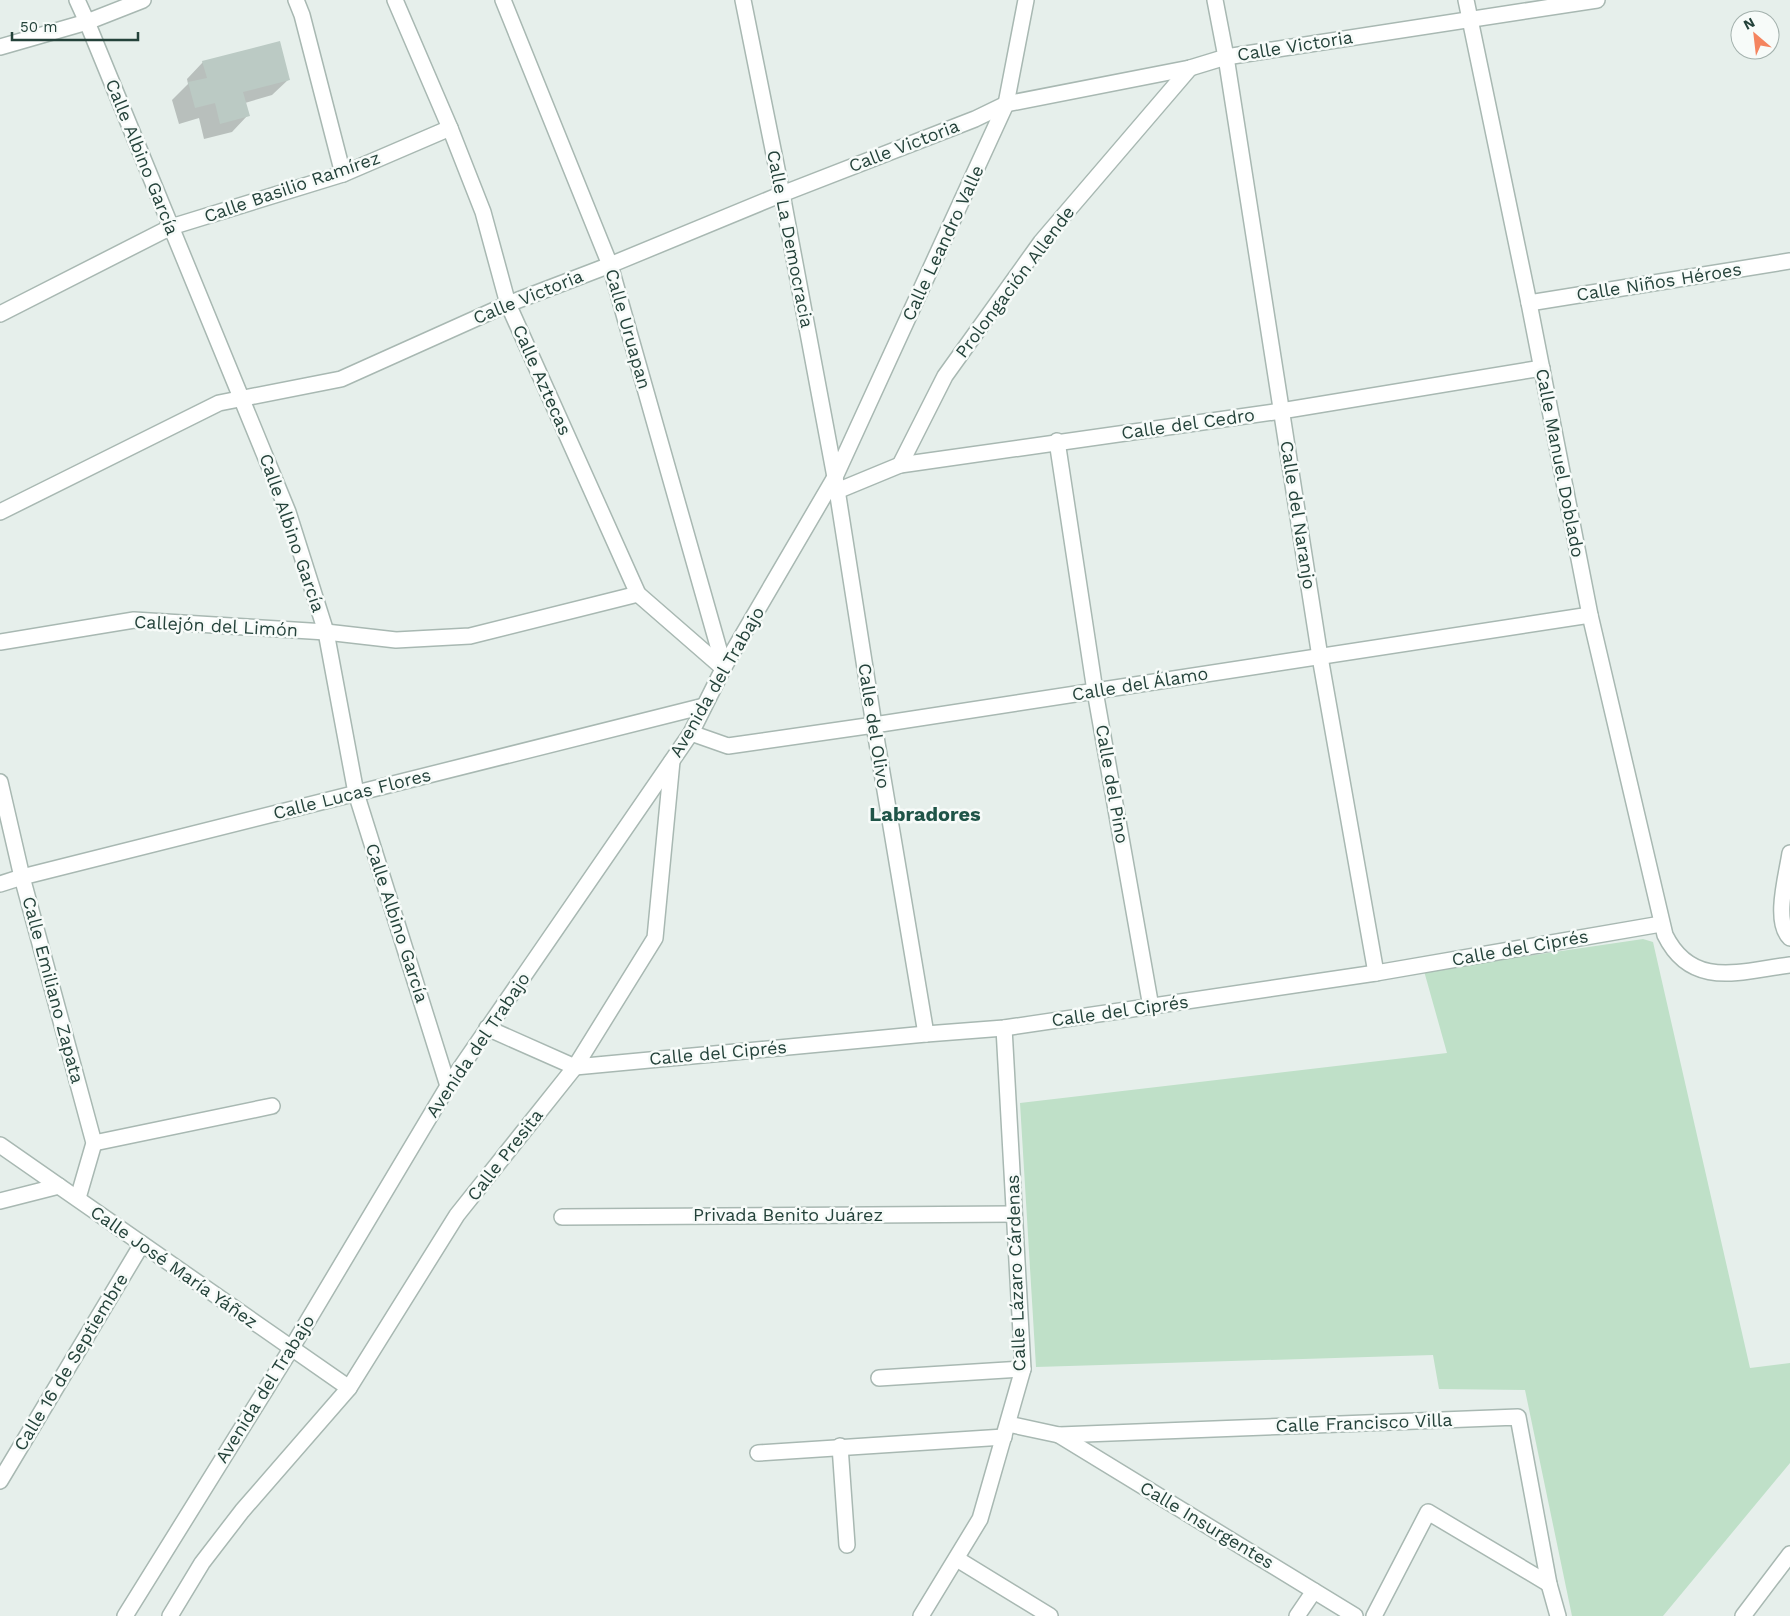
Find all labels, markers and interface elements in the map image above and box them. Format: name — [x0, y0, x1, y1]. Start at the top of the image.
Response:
scale bar — [12, 10, 139, 42]
north arrow — [1730, 10, 1780, 60]
text: N — [1741, 14, 1757, 33]
text: 50 m — [20, 18, 57, 36]
street label: Calle Victoria — [1236, 26, 1354, 65]
street label: Calle Albino García — [102, 76, 183, 238]
street label: Calle Victoria — [846, 115, 962, 176]
street label: Calle Basilio Ramírez — [201, 147, 383, 227]
street label: Calle La Democracia — [763, 148, 818, 329]
street label: Calle Leandro Valle — [897, 162, 988, 324]
street label: Prolongación Allende — [951, 202, 1078, 362]
street label: Calle Niños Héroes — [1575, 258, 1743, 305]
street label: Calle Victoria — [470, 265, 586, 328]
street label: Calle Uruapan — [601, 266, 656, 391]
street label: Calle Aztecas — [509, 321, 576, 438]
street label: Calle Manuel Doblado — [1532, 367, 1589, 559]
street label: Calle del Cedro — [1120, 404, 1256, 443]
street label: Calle del Naranjo — [1276, 439, 1321, 591]
street label: Calle Albino García — [255, 451, 329, 615]
street label: Avenida del Trabajo — [665, 603, 768, 761]
street label: Callejón del Limón — [134, 611, 299, 640]
street label: Calle del Olivo — [854, 662, 895, 790]
street label: Calle del Álamo — [1070, 662, 1210, 705]
street label: Calle del Pino — [1092, 723, 1133, 845]
street label: Calle Lucas Flores — [271, 764, 433, 823]
district label: Labradores — [869, 802, 981, 826]
street label: Calle Albino García — [362, 841, 433, 1005]
street label: Calle Emiliano Zapata — [18, 894, 89, 1086]
street label: Calle del Ciprés — [1450, 925, 1590, 970]
street label: Avenida del Trabajo — [421, 968, 534, 1121]
street label: Calle del Ciprés — [1050, 990, 1190, 1031]
street label: Calle del Ciprés — [648, 1036, 788, 1069]
street label: Calle Presita — [462, 1105, 547, 1205]
street label: Calle Lázaro Cárdenas — [1002, 1174, 1029, 1372]
street label: Calle José María Yáñez — [87, 1201, 262, 1332]
street label: Privada Benito Juárez — [693, 1204, 883, 1225]
street label: Calle 16 de Septiembre — [9, 1269, 132, 1454]
street label: Avenida del Trabajo — [211, 1311, 319, 1467]
street label: Calle Francisco Villa — [1275, 1409, 1453, 1436]
street label: Calle Insurgentes — [1137, 1476, 1278, 1573]

